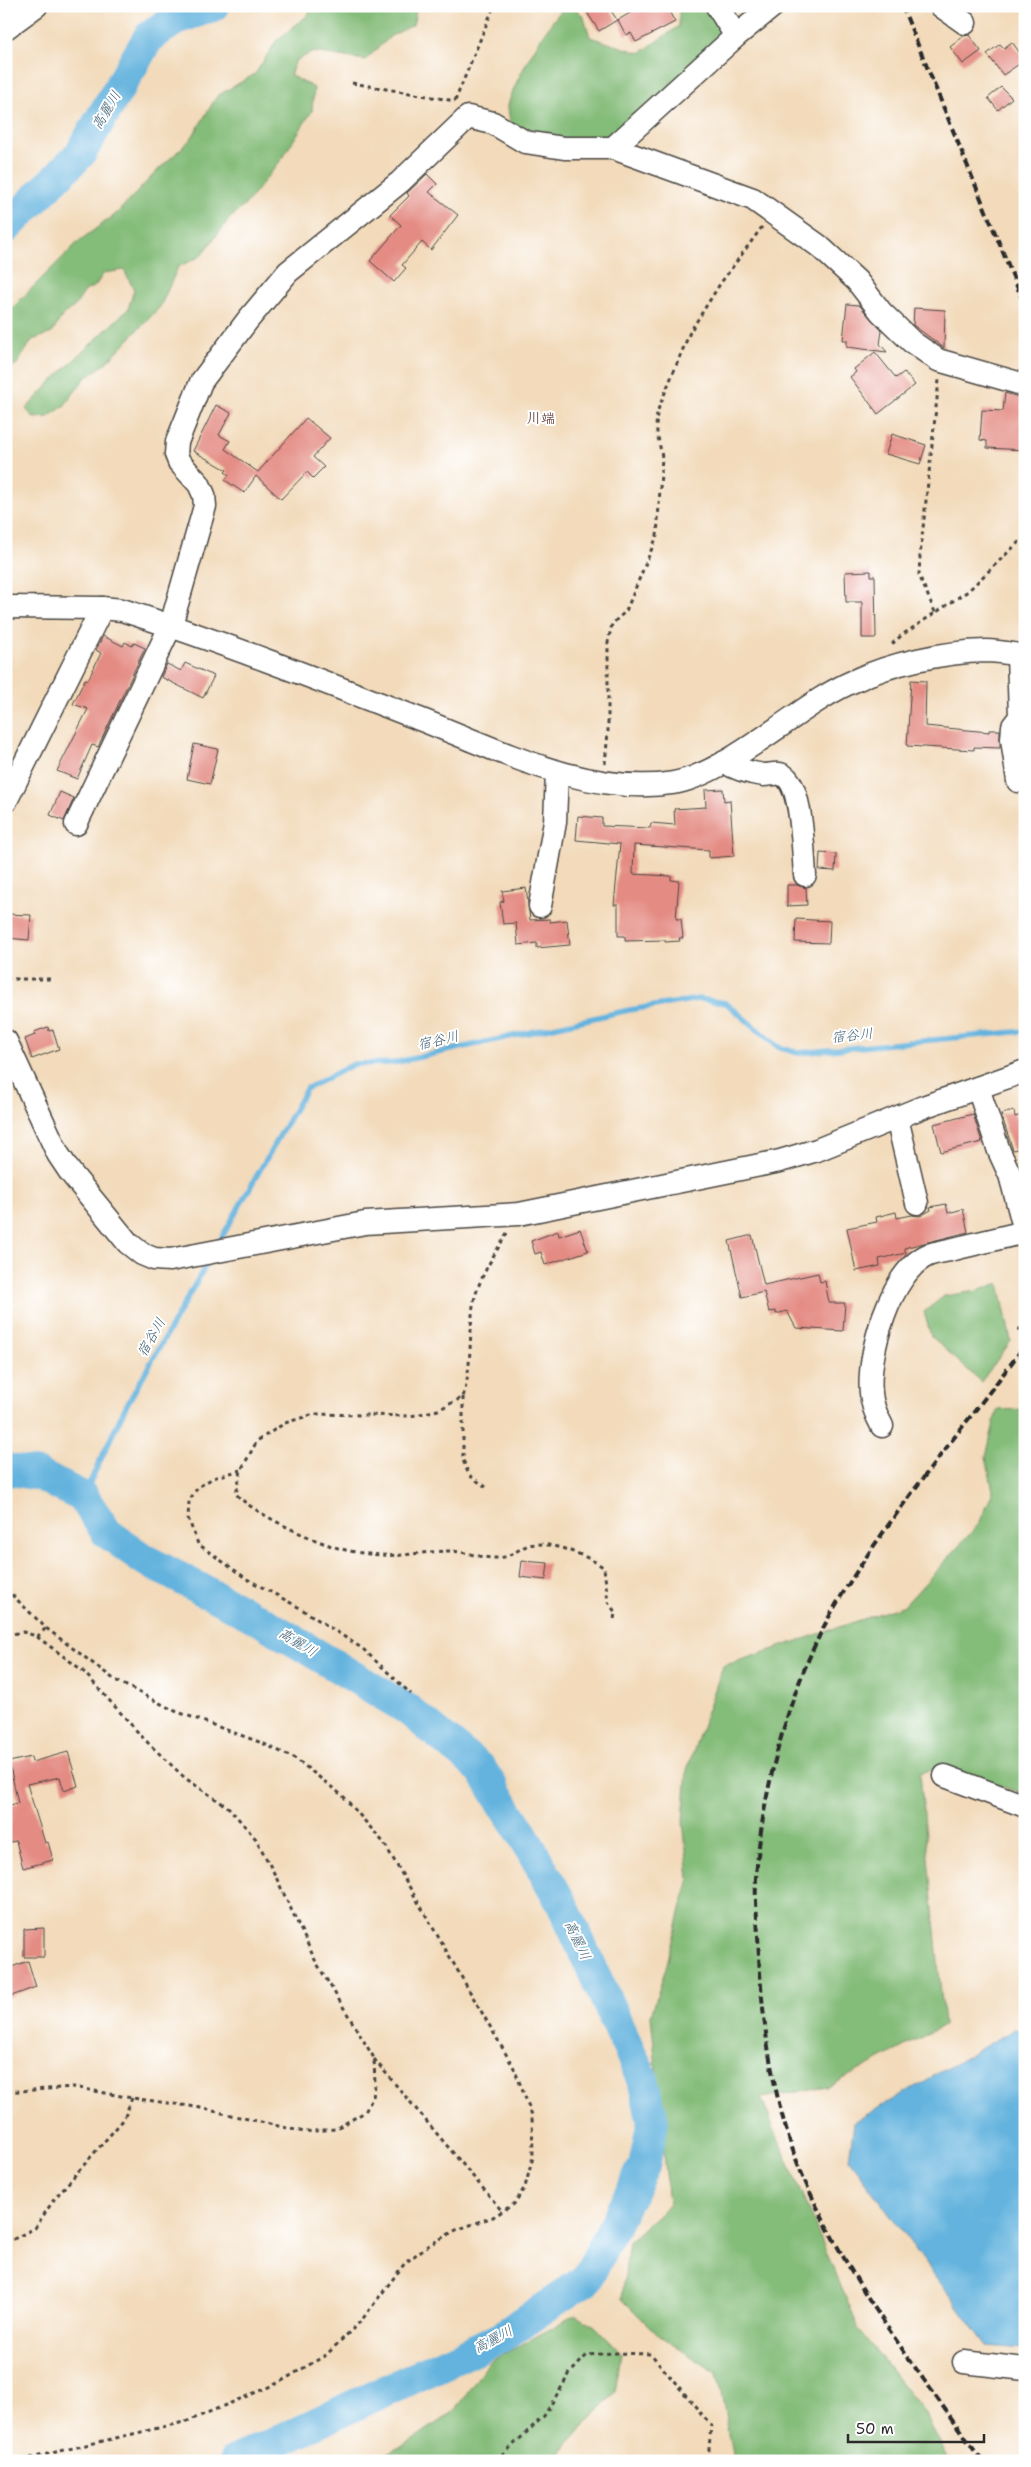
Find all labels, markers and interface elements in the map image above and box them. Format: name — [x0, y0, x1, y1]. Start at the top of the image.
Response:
water label: 高麗川 — [87, 87, 125, 133]
district label: 川端 — [527, 409, 555, 427]
water label: 宿谷川 — [830, 1024, 874, 1046]
water label: 宿谷川 — [416, 1027, 460, 1053]
water label: 宿谷川 — [133, 1314, 169, 1360]
water label: 高麗川 — [275, 1623, 321, 1661]
water label: 高麗川 — [561, 1917, 595, 1963]
water label: 高麗川 — [470, 2321, 516, 2357]
scale bar — [848, 2412, 985, 2444]
text: 50 m — [856, 2419, 894, 2439]

